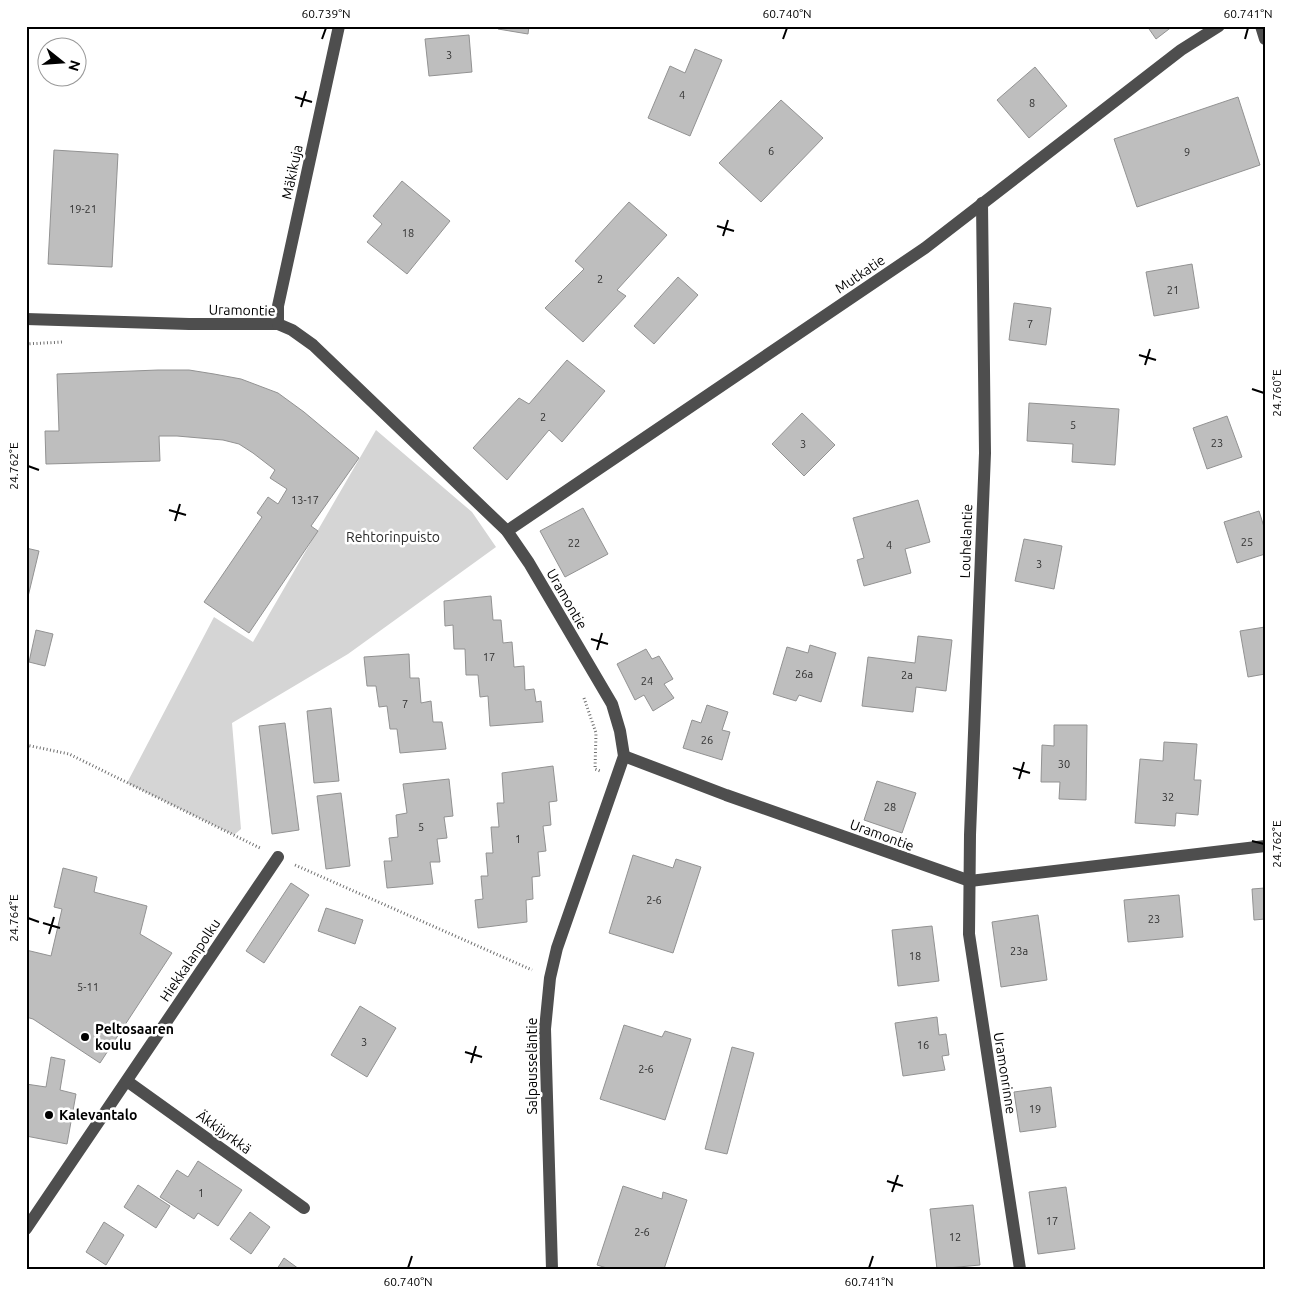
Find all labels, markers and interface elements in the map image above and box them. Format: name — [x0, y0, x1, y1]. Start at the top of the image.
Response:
text: 60.739°N — [301, 7, 351, 20]
text: 60.740°N — [762, 7, 812, 20]
text: 60.741°N — [1223, 7, 1273, 20]
north arrow — [38, 38, 88, 88]
house number: 3 — [446, 49, 452, 61]
text: N — [65, 58, 84, 73]
house number: 4 — [679, 89, 685, 101]
house number: 8 — [1029, 97, 1035, 109]
street label: Mäkikuja — [278, 143, 306, 201]
house number: 6 — [768, 145, 774, 157]
house number: 9 — [1184, 146, 1190, 158]
house number: 19-21 — [69, 203, 97, 215]
house number: 18 — [402, 227, 414, 239]
street label: Mutkatie — [832, 252, 888, 296]
house number: 2 — [597, 273, 603, 285]
house number: 21 — [1167, 284, 1179, 296]
street label: Uramontie — [208, 301, 276, 319]
house number: 7 — [1027, 318, 1033, 330]
text: 24.760°E — [1270, 369, 1283, 417]
house number: 2 — [540, 411, 546, 423]
house number: 5 — [1070, 419, 1076, 431]
house number: 23 — [1211, 437, 1223, 449]
house number: 3 — [800, 438, 806, 450]
text: 24.762°E — [7, 442, 20, 490]
house number: 13-17 — [291, 494, 319, 506]
street label: Louhelantie — [957, 503, 975, 579]
park label: Rehtorinpuisto — [346, 529, 440, 545]
house number: 25 — [1241, 536, 1253, 548]
house number: 22 — [568, 537, 580, 549]
house number: 4 — [886, 539, 892, 551]
house number: 3 — [1036, 558, 1042, 570]
street label: Uramontie — [543, 566, 591, 632]
house number: 17 — [483, 651, 495, 663]
house number: 26a — [795, 668, 813, 680]
house number: 2a — [901, 669, 913, 681]
house number: 24 — [641, 675, 653, 687]
house number: 7 — [402, 698, 408, 710]
house number: 26 — [701, 734, 713, 746]
house number: 30 — [1058, 758, 1070, 770]
house number: 32 — [1162, 791, 1174, 803]
house number: 28 — [884, 801, 896, 813]
street label: Uramontie — [848, 816, 916, 854]
text: 24.762°E — [1270, 820, 1283, 868]
house number: 5 — [418, 821, 424, 833]
house number: 1 — [515, 833, 521, 845]
text: 24.764°E — [7, 894, 20, 942]
house number: 2-6 — [646, 894, 662, 906]
house number: 23 — [1148, 913, 1160, 925]
street label: Hiekkalanpolku — [156, 916, 224, 1004]
house number: 23a — [1010, 945, 1028, 957]
house number: 18 — [909, 950, 921, 962]
house number: 5-11 — [77, 981, 99, 993]
street label: Salpausseläntie — [524, 1018, 540, 1115]
place label: Peltosaaren koulu — [95, 1021, 174, 1053]
marker: Peltosaaren koulu — [79, 1031, 91, 1043]
street label: Uramonrinne — [991, 1031, 1019, 1115]
house number: 3 — [361, 1036, 367, 1048]
house number: 16 — [917, 1039, 929, 1051]
house number: 2-6 — [638, 1063, 654, 1075]
house number: 19 — [1029, 1103, 1041, 1115]
place label: Kalevantalo — [59, 1107, 137, 1123]
street label: Äkkijyrkkä — [194, 1107, 254, 1157]
marker: Kalevantalo — [43, 1109, 55, 1121]
house number: 1 — [198, 1187, 204, 1199]
house number: 17 — [1046, 1215, 1058, 1227]
house number: 2-6 — [634, 1226, 650, 1238]
house number: 12 — [949, 1231, 961, 1243]
text: 60.740°N — [383, 1275, 433, 1288]
text: 60.741°N — [844, 1275, 894, 1288]

